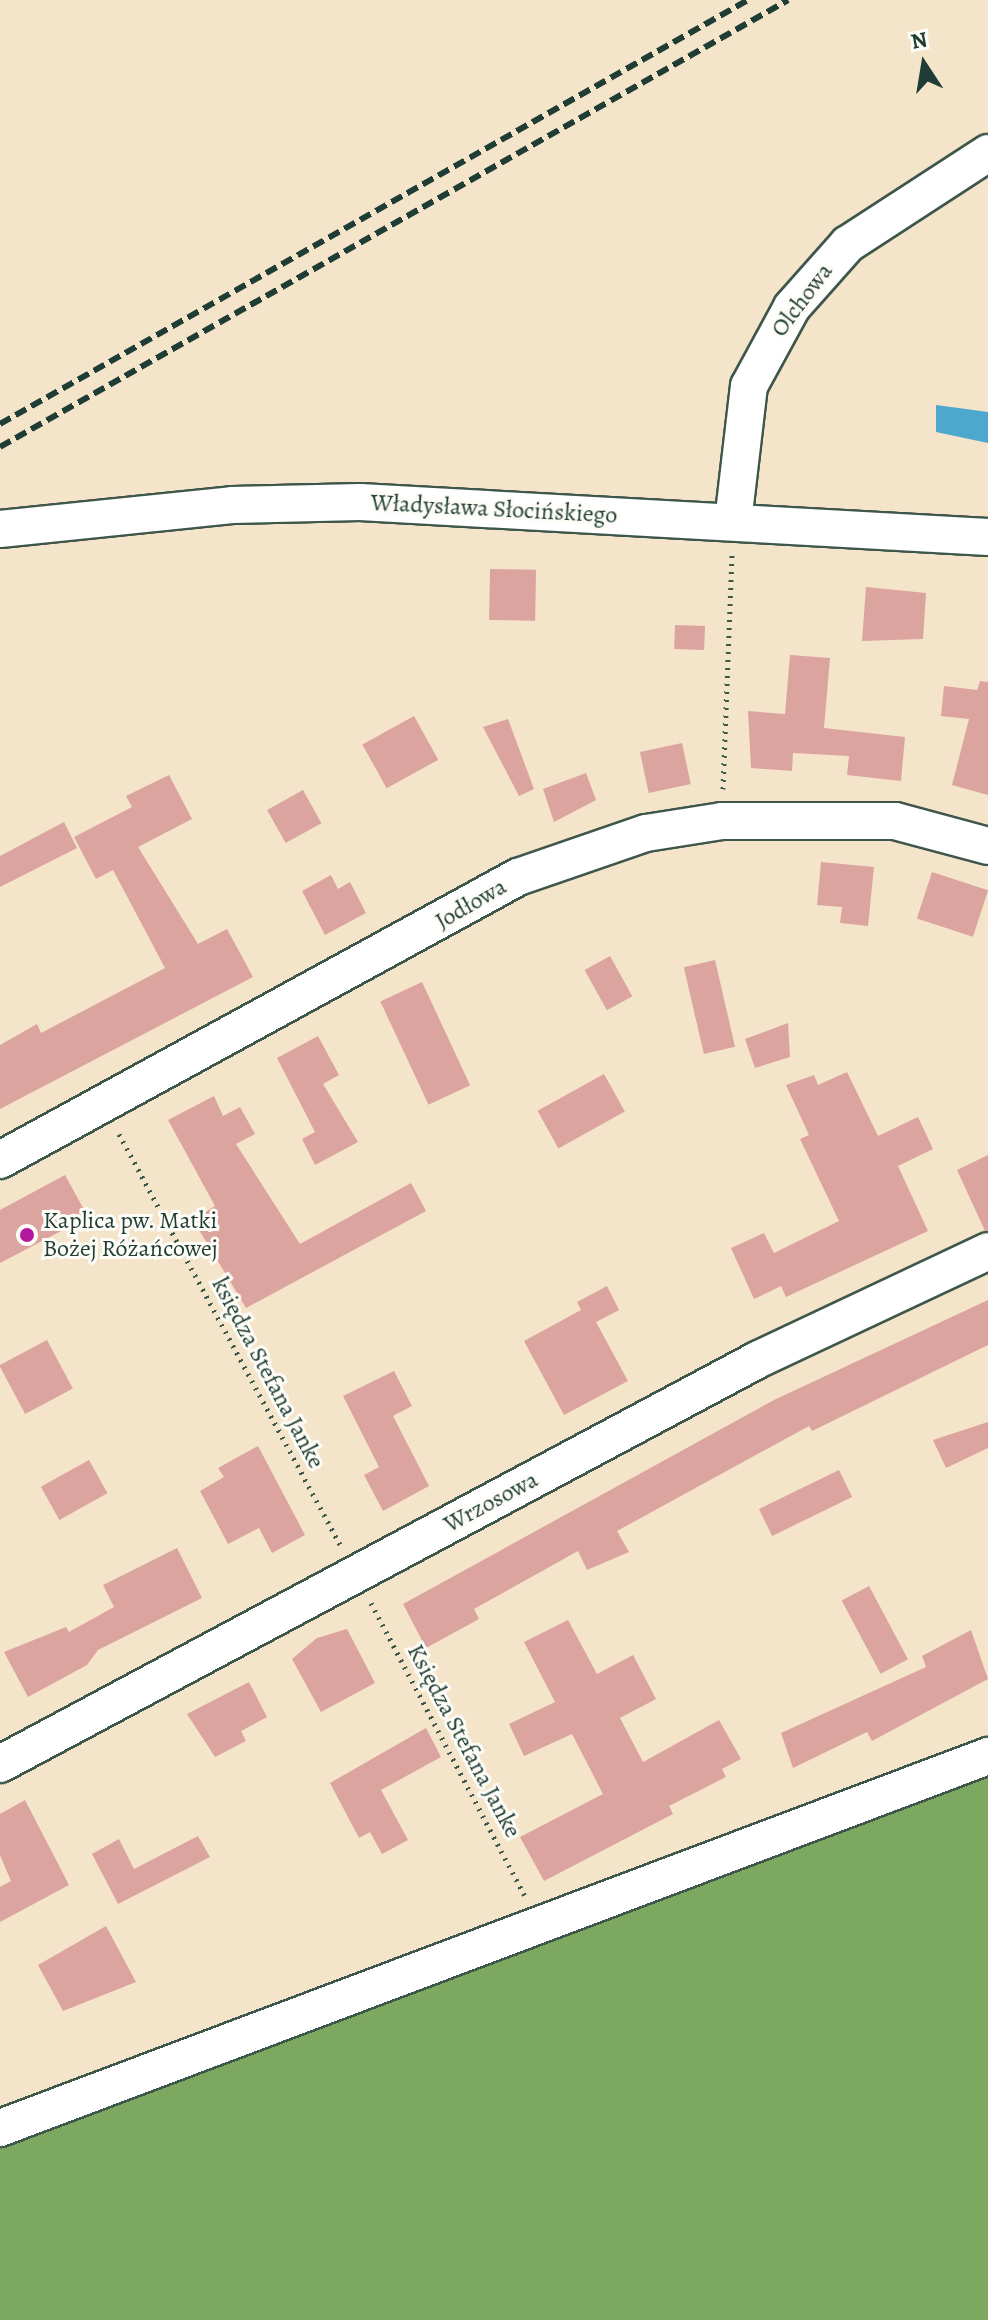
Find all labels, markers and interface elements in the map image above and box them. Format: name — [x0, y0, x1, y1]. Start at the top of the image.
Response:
north arrow — [884, 24, 964, 104]
text: N — [908, 24, 930, 57]
street label: Olchowa — [765, 257, 839, 343]
street label: Władysława Słocińskiego — [370, 488, 618, 530]
street label: Jodłowa — [430, 872, 512, 936]
place label: Kaplica pw. Matki Bożej Różańcowej — [43, 1207, 218, 1263]
marker: Kaplica pw. Matki Bożej Różańcowej — [18, 1226, 36, 1244]
street label: księdza Stefana Janke — [206, 1273, 330, 1473]
street label: Wrzosowa — [439, 1465, 543, 1539]
street label: Księdza Stefana Janke — [401, 1639, 527, 1843]

